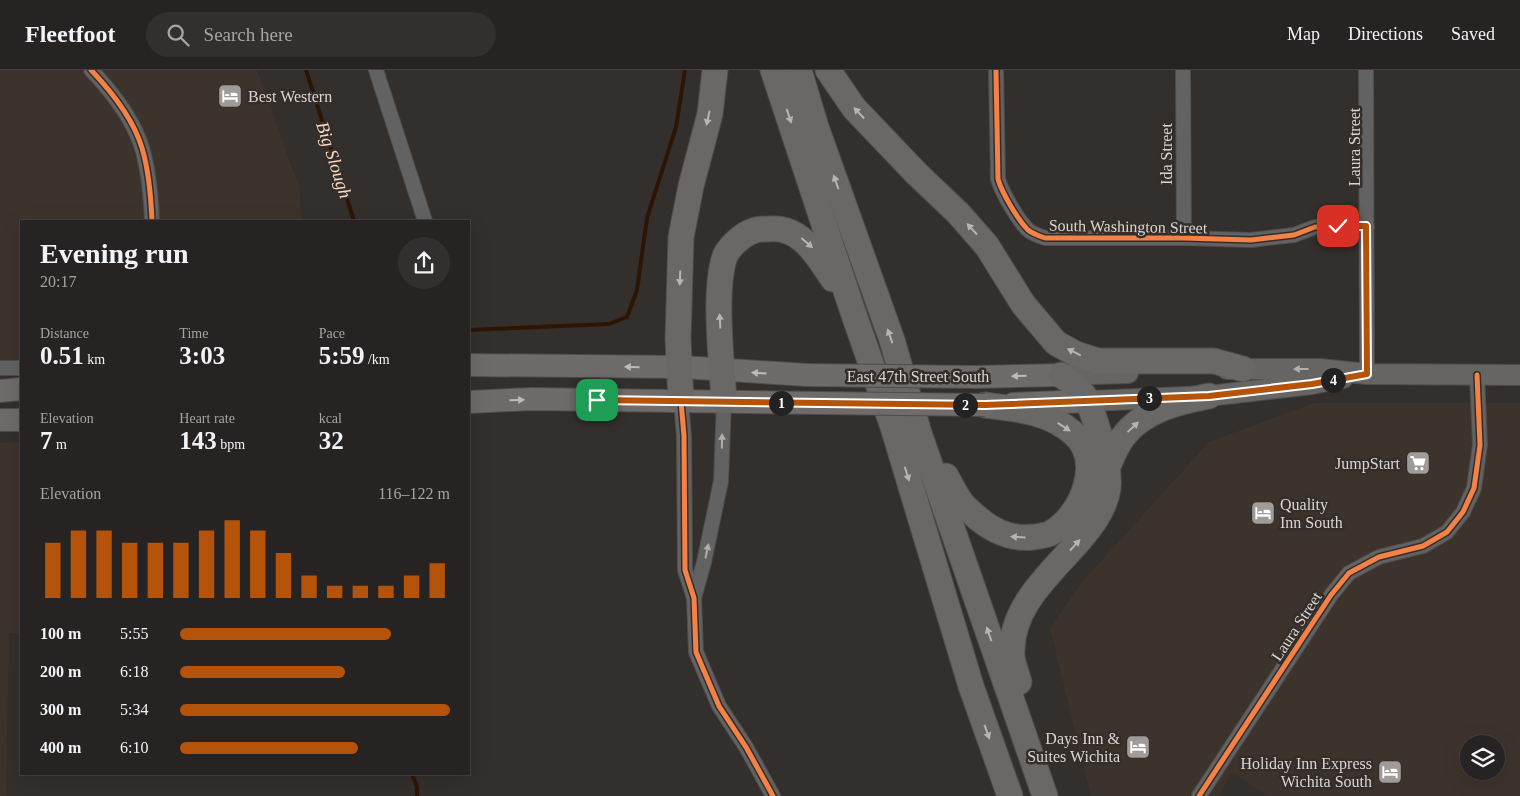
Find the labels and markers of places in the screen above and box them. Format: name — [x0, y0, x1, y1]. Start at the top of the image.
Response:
hotel icon: Best Western — [217, 83, 243, 109]
place label: Best Western — [248, 88, 332, 105]
pin — [1317, 205, 1359, 247]
pin: 4 — [1320, 368, 1346, 392]
pin — [576, 379, 618, 421]
pin: 3 — [1136, 386, 1162, 410]
pin: 1 — [768, 390, 794, 416]
pin: 2 — [952, 392, 978, 418]
supermarket icon: JumpStart — [1405, 450, 1431, 476]
place label: JumpStart — [1335, 455, 1401, 473]
place label: Quality Inn South — [1280, 496, 1343, 531]
hotel icon: Quality Inn South — [1250, 500, 1276, 526]
place label: Days Inn & Suites Wichita — [1027, 730, 1121, 765]
hotel icon: Days Inn & Suites Wichita — [1125, 734, 1151, 760]
place label: Holiday Inn Express Wichita South — [1240, 755, 1372, 790]
hotel icon: Holiday Inn Express Wichita South — [1377, 759, 1403, 785]

